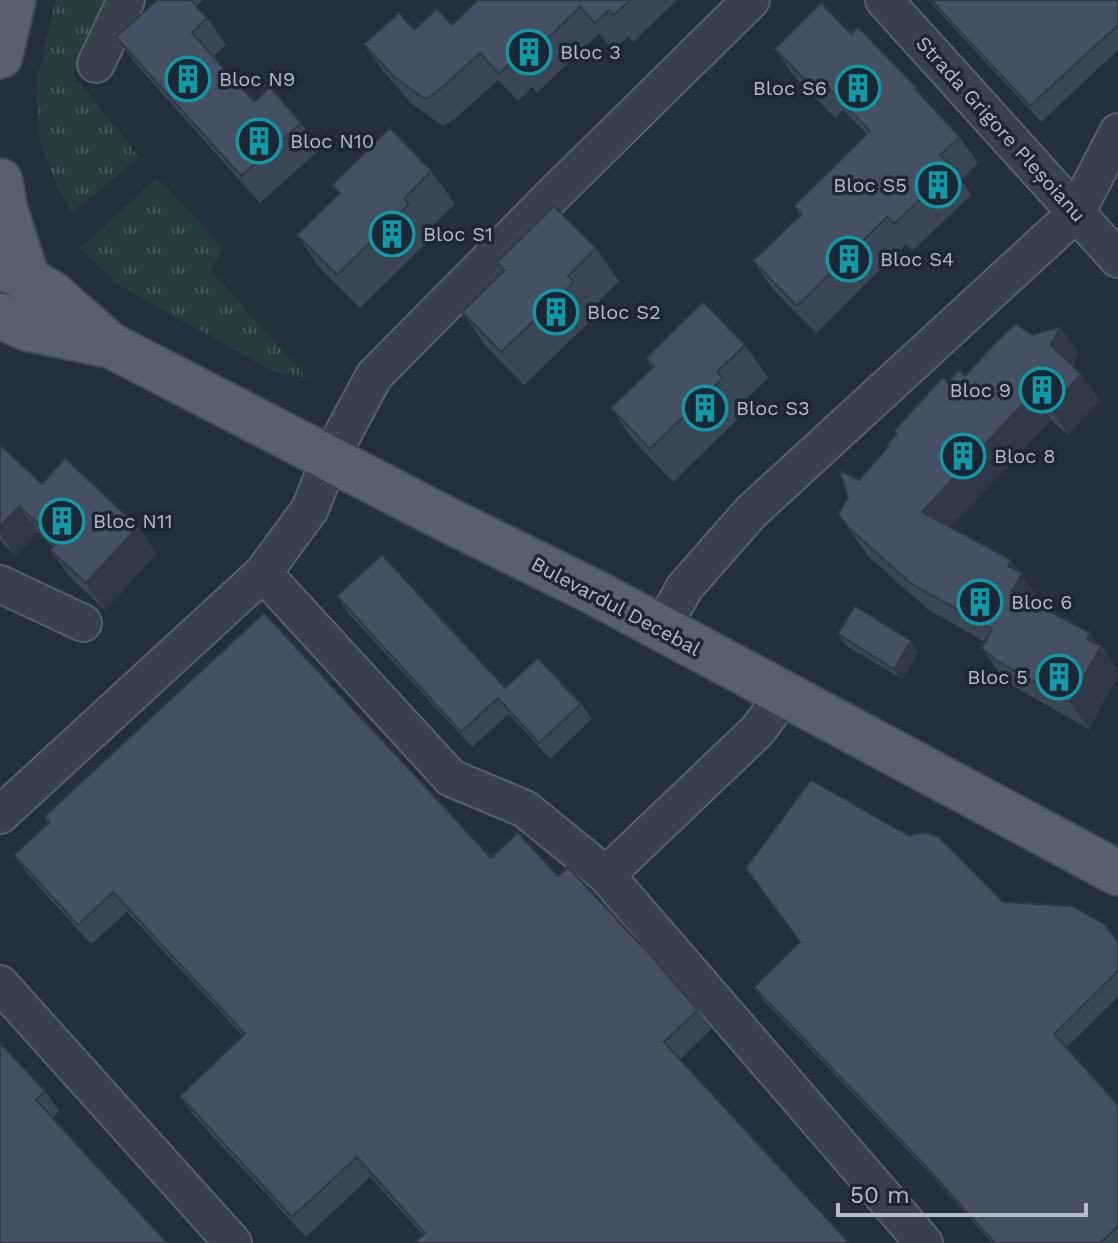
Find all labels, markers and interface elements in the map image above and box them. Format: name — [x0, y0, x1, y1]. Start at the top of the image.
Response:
building icon: Bloc 3 — [505, 28, 553, 76]
street label: Strada Grigore Pleșoianu — [911, 31, 1091, 227]
place label: Bloc 3 — [560, 40, 621, 64]
building icon: Bloc N9 — [164, 55, 212, 103]
building icon: Bloc S6 — [834, 64, 882, 112]
place label: Bloc N9 — [219, 67, 295, 91]
place label: Bloc S6 — [753, 76, 827, 100]
building icon: Bloc N10 — [235, 117, 283, 165]
place label: Bloc N10 — [290, 129, 374, 153]
building icon: Bloc S5 — [914, 161, 962, 209]
place label: Bloc S5 — [833, 173, 907, 197]
building icon: Bloc S1 — [368, 210, 416, 258]
place label: Bloc S1 — [423, 222, 493, 246]
building icon: Bloc S4 — [825, 235, 873, 283]
place label: Bloc S4 — [880, 247, 954, 271]
building icon: Bloc S2 — [532, 288, 580, 336]
place label: Bloc S2 — [587, 300, 661, 324]
building icon: Bloc 9 — [1018, 366, 1066, 414]
place label: Bloc 9 — [949, 378, 1011, 402]
building icon: Bloc S3 — [681, 384, 729, 432]
place label: Bloc S3 — [736, 396, 810, 420]
building icon: Bloc 8 — [939, 432, 987, 480]
place label: Bloc 8 — [994, 444, 1056, 468]
building icon: Bloc N11 — [38, 497, 86, 545]
place label: Bloc N11 — [93, 509, 172, 533]
street label: Bulevardul Decebal — [527, 551, 705, 661]
building icon: Bloc 6 — [956, 578, 1004, 626]
place label: Bloc 6 — [1011, 590, 1072, 614]
building icon: Bloc 5 — [1035, 653, 1083, 701]
place label: Bloc 5 — [967, 665, 1028, 689]
scale bar — [838, 1167, 1086, 1217]
text: 50 m — [850, 1181, 910, 1209]

